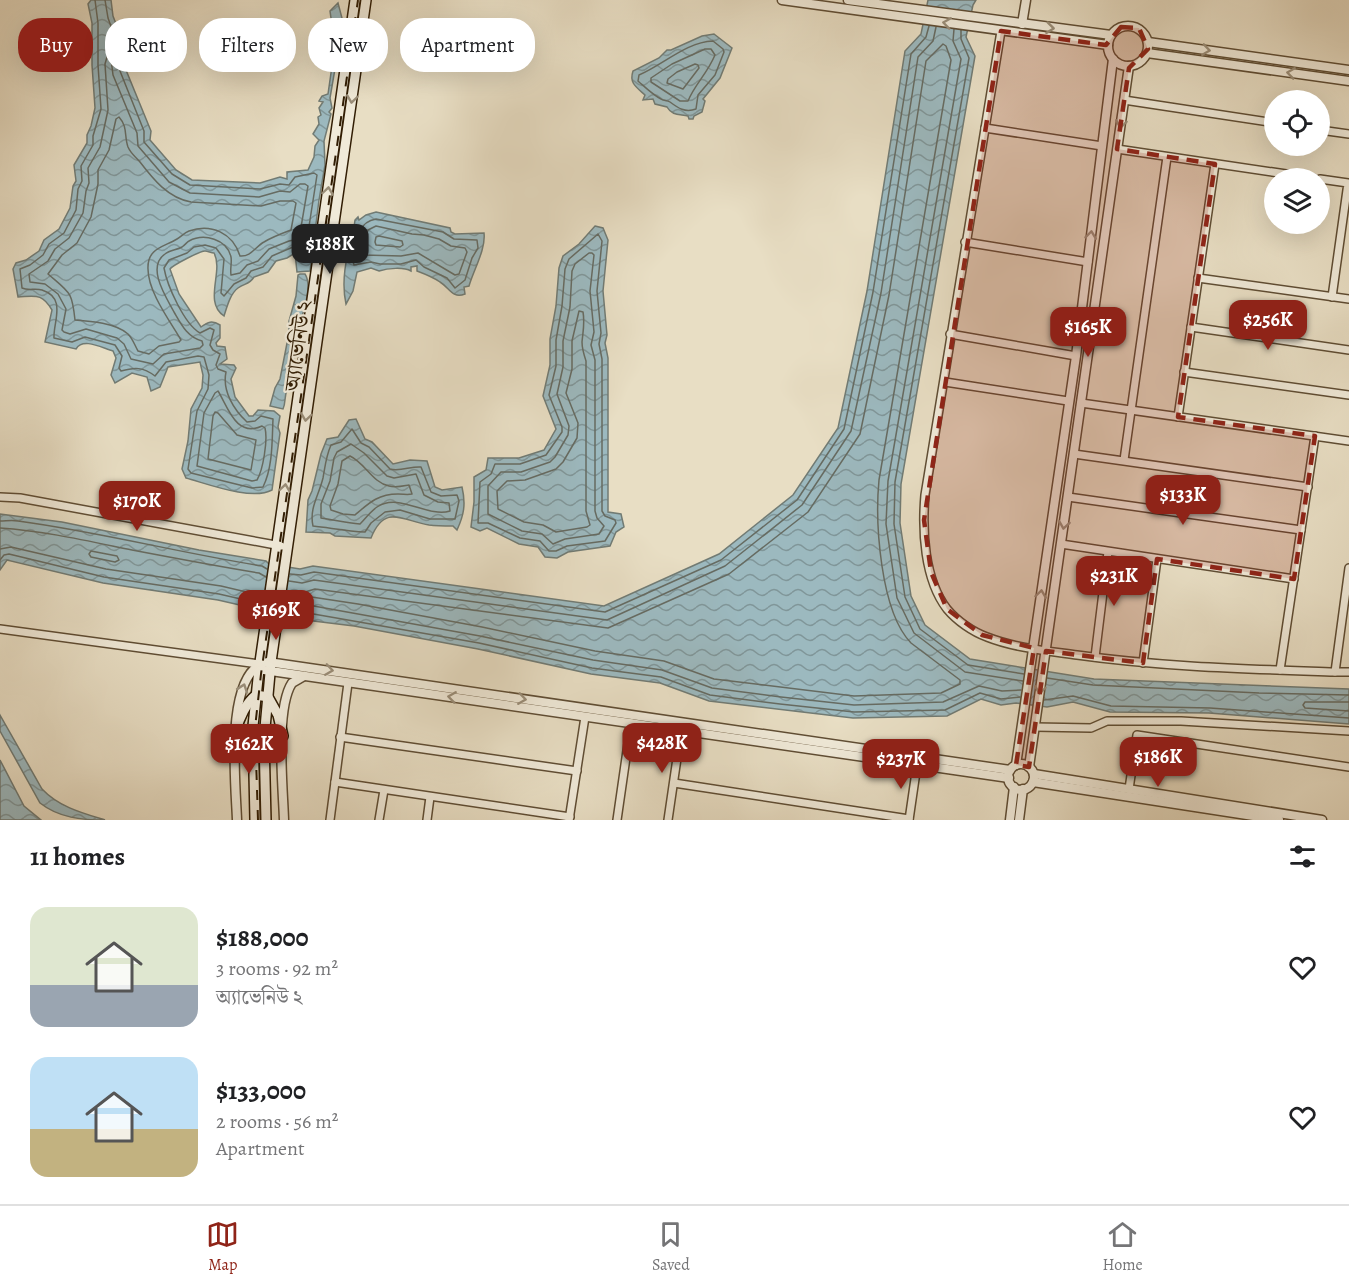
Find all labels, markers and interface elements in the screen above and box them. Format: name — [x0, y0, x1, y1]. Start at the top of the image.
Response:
chip: Buy — [18, 18, 93, 72]
chip: Rent — [105, 18, 187, 72]
chip: Filters — [199, 18, 296, 72]
chip: New — [308, 18, 388, 72]
chip: Apartment — [400, 18, 535, 72]
one-way arrow — [942, 18, 951, 30]
one-way arrow — [1045, 21, 1055, 33]
one-way arrow — [1201, 43, 1211, 55]
one-way arrow — [1286, 68, 1296, 80]
map controls — [1264, 90, 1330, 234]
button: locate — [1264, 90, 1330, 156]
one-way arrow — [346, 95, 358, 104]
one-way arrow — [1115, 119, 1127, 128]
button: layers — [1264, 168, 1330, 234]
one-way arrow — [322, 186, 334, 195]
pin: $188K — [288, 224, 372, 275]
text: $188K — [306, 230, 354, 257]
one-way arrow — [1085, 230, 1097, 240]
street label: অ্যাভেনিউ ২ — [278, 297, 318, 394]
pin: $256K — [1226, 300, 1310, 351]
text: $256K — [1243, 306, 1293, 333]
pin: $165K — [1046, 307, 1130, 358]
text: $165K — [1064, 313, 1112, 340]
one-way arrow — [301, 413, 313, 422]
pin: $133K — [1141, 475, 1225, 526]
pin: $170K — [95, 481, 179, 532]
text: $133K — [1160, 481, 1206, 508]
one-way arrow — [279, 483, 291, 492]
text: $170K — [113, 487, 161, 514]
one-way arrow — [1058, 520, 1070, 529]
pin: $231K — [1072, 556, 1156, 607]
text: $231K — [1090, 562, 1138, 589]
pin: $169K — [234, 590, 318, 641]
one-way arrow — [1035, 590, 1047, 599]
text: $169K — [252, 596, 300, 623]
one-way arrow — [324, 664, 334, 676]
one-way arrow — [235, 684, 248, 694]
one-way arrow — [1034, 686, 1046, 695]
one-way arrow — [447, 692, 456, 704]
one-way arrow — [517, 692, 527, 704]
pin: $428K — [620, 723, 704, 774]
pin: $162K — [207, 724, 291, 775]
text: $428K — [636, 729, 688, 756]
text: $162K — [225, 730, 273, 757]
pin: $186K — [1116, 737, 1200, 788]
pin: $237K — [859, 739, 943, 790]
text: $186K — [1134, 743, 1182, 770]
text: $237K — [876, 745, 926, 772]
text: 11 homes — [30, 839, 125, 874]
icon: filters — [1286, 840, 1319, 873]
text: $188,000 — [216, 920, 309, 955]
icon: home — [78, 931, 150, 1003]
icon: heart — [1286, 951, 1319, 984]
text: 3 rooms · 92 m² — [216, 955, 338, 982]
text: অ্যাভেনিউ ২ — [216, 984, 303, 1011]
text: $133,000 — [216, 1073, 306, 1108]
icon: home — [78, 1081, 150, 1153]
icon: heart — [1286, 1101, 1319, 1134]
text: 2 rooms · 56 m² — [216, 1108, 338, 1135]
text: Apartment — [216, 1135, 305, 1162]
tab: Map — [206, 1218, 239, 1276]
tab: Saved — [652, 1218, 690, 1276]
tab: Home — [1102, 1218, 1143, 1276]

